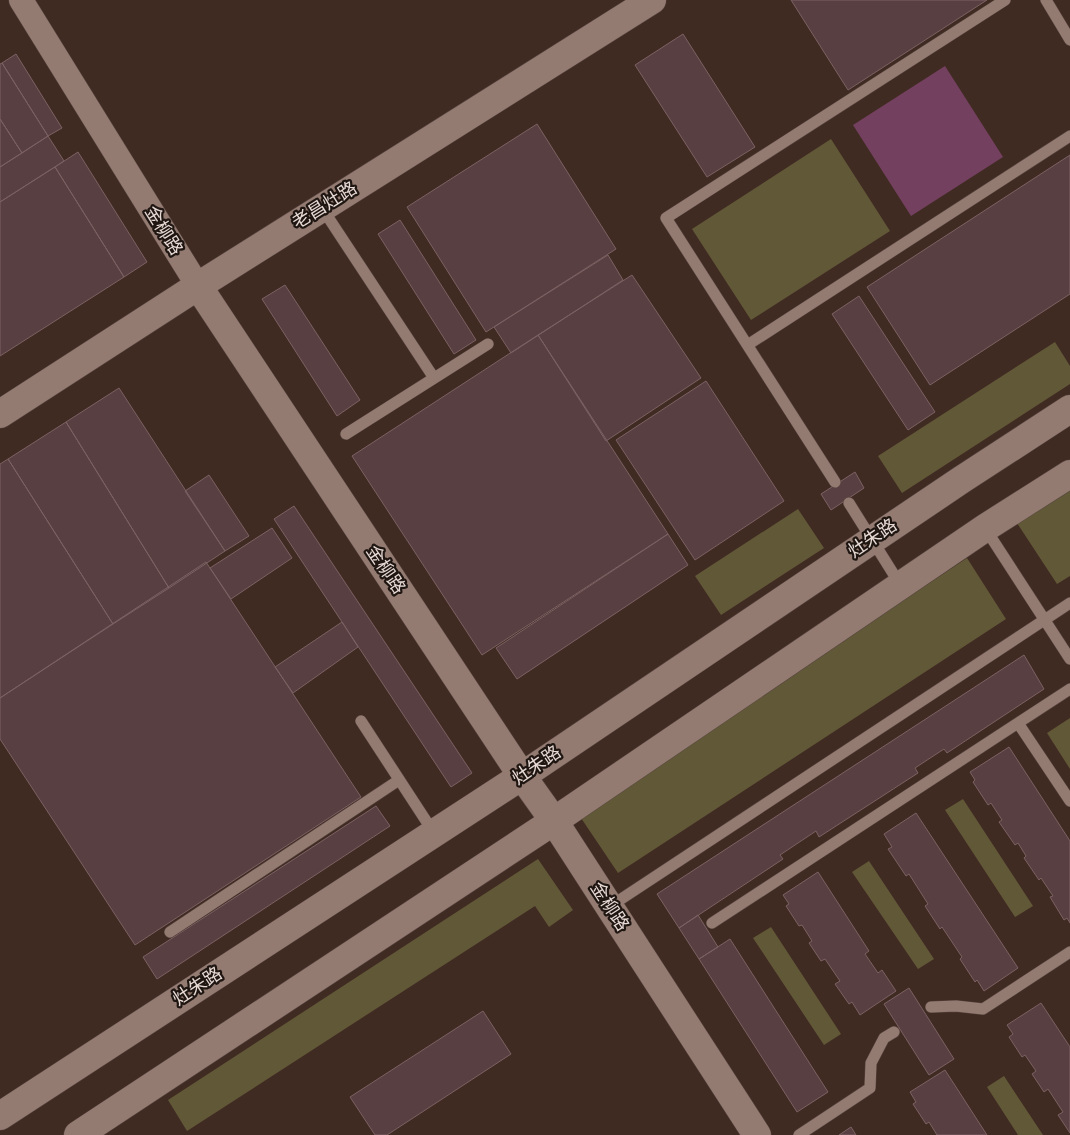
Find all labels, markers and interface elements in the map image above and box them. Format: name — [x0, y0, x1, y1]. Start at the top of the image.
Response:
street label: 老昌灶路 — [289, 178, 360, 233]
street label: 金柳路 — [141, 202, 187, 259]
street label: 灶朱路 — [844, 515, 900, 562]
street label: 金柳路 — [362, 541, 409, 597]
street label: 灶朱路 — [508, 742, 564, 789]
street label: 金柳路 — [587, 878, 633, 935]
street label: 灶朱路 — [169, 963, 226, 1009]

